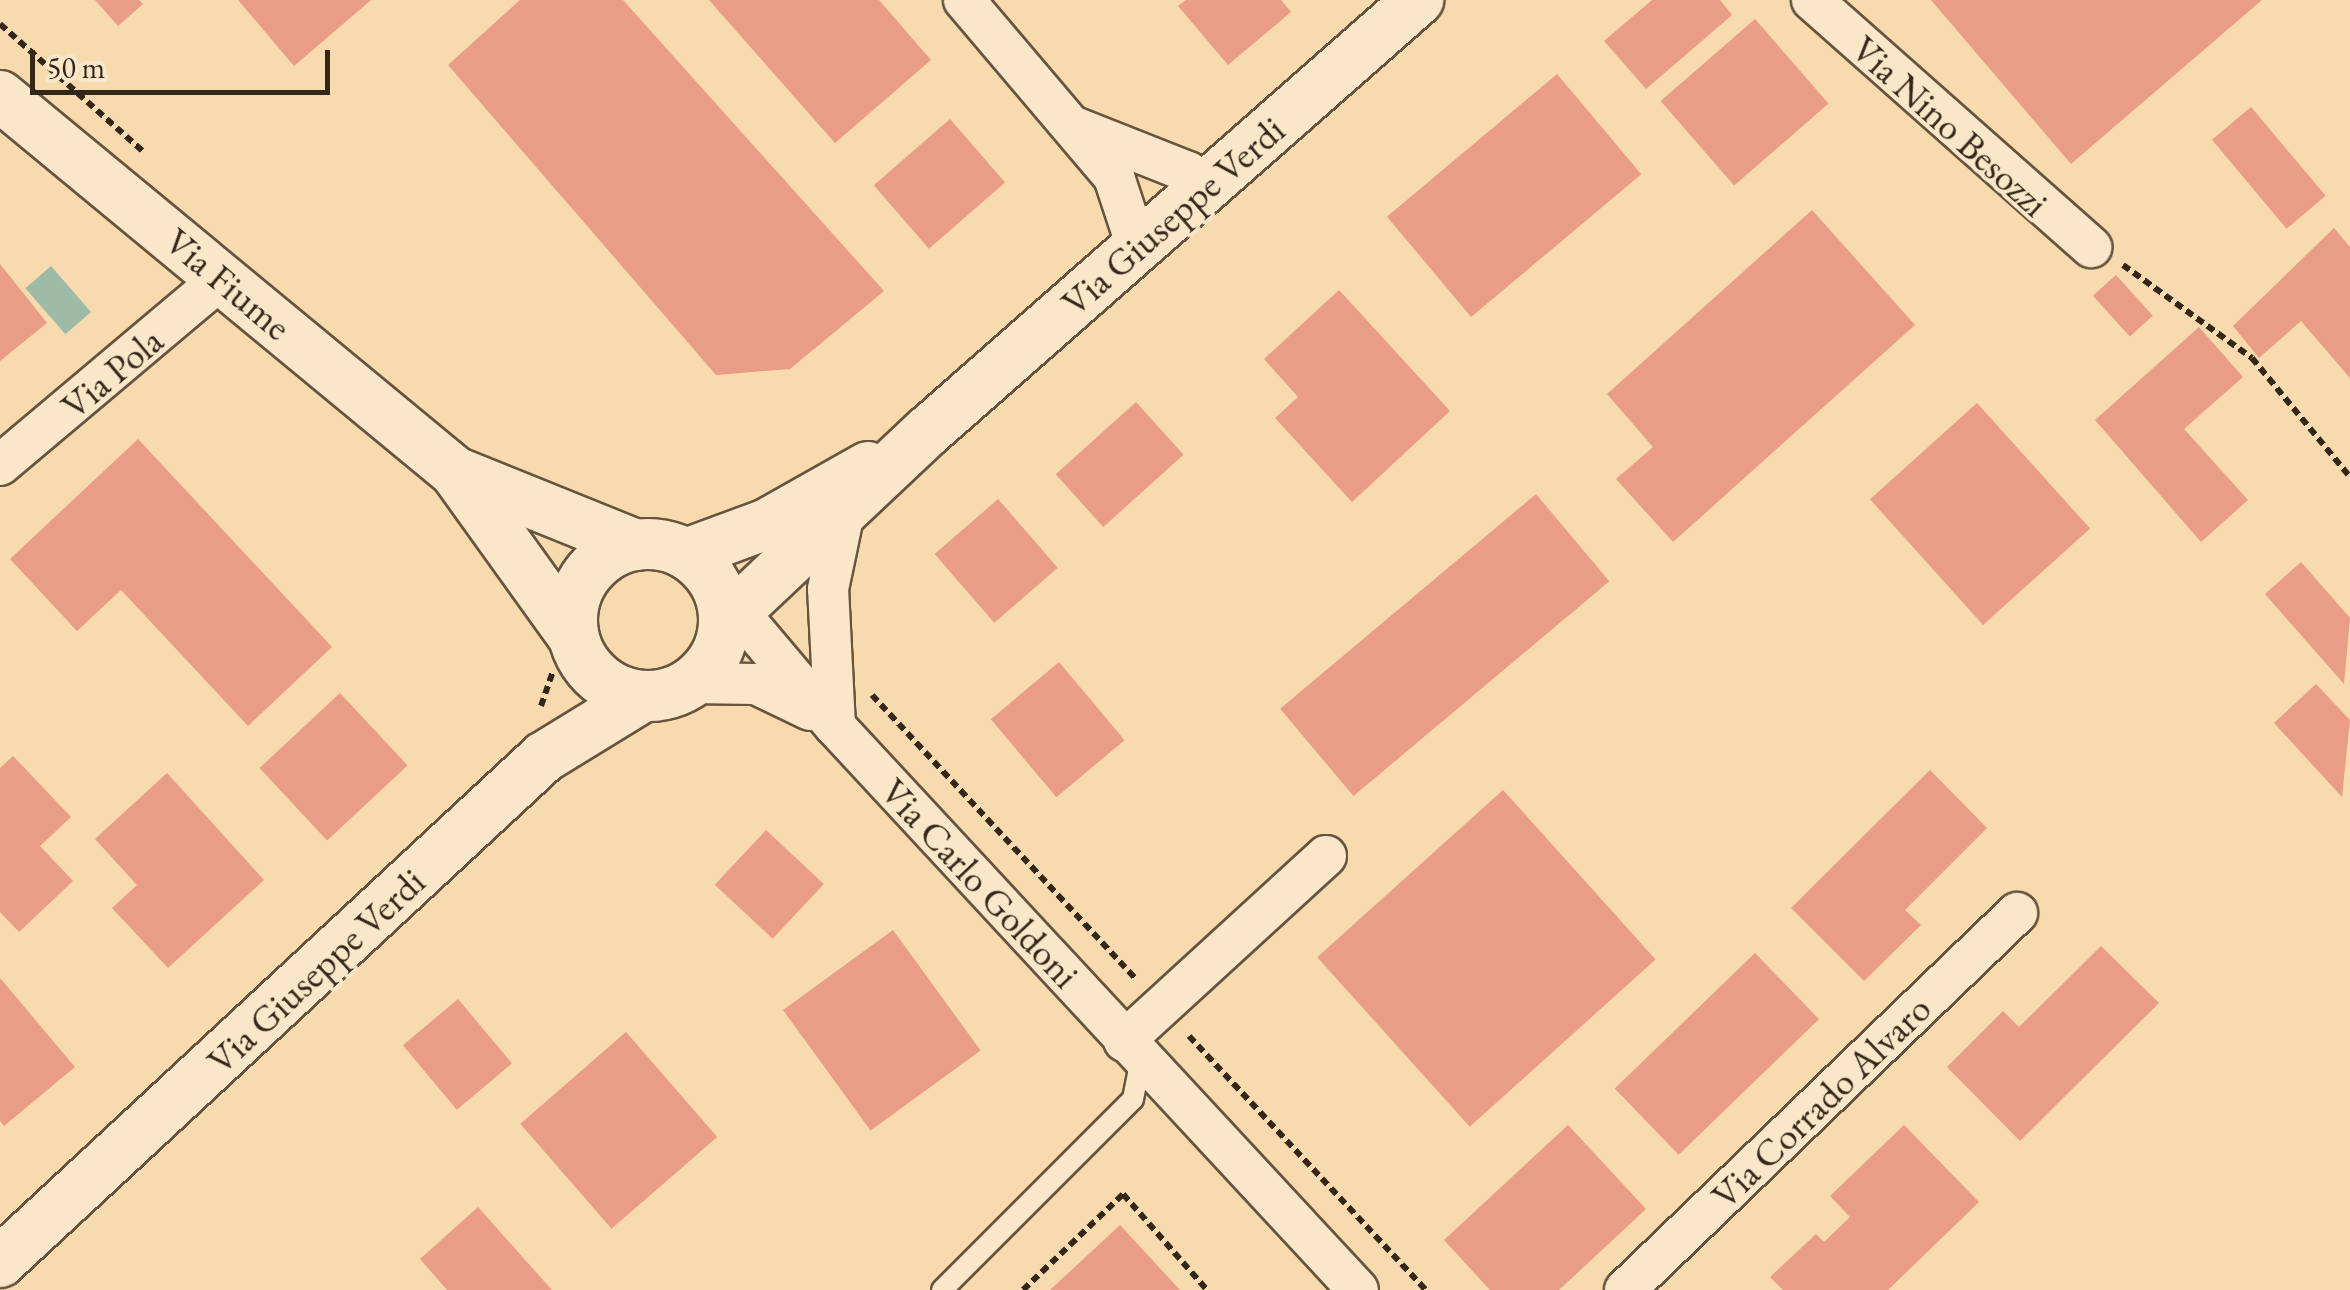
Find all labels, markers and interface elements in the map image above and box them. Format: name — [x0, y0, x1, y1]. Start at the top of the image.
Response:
street label: Via Nino Besozzi — [1842, 26, 2058, 226]
scale bar — [35, 30, 335, 92]
text: 50 m — [47, 48, 105, 87]
street label: Via Giuseppe Verdi — [1052, 107, 1294, 325]
street label: Via Fiume — [156, 218, 300, 350]
street label: Via Pola — [52, 317, 172, 429]
street label: Via Carlo Goldoni — [871, 769, 1089, 997]
street label: Via Giuseppe Verdi — [198, 859, 434, 1083]
street label: Via Corrado Alvaro — [1702, 986, 1940, 1218]

